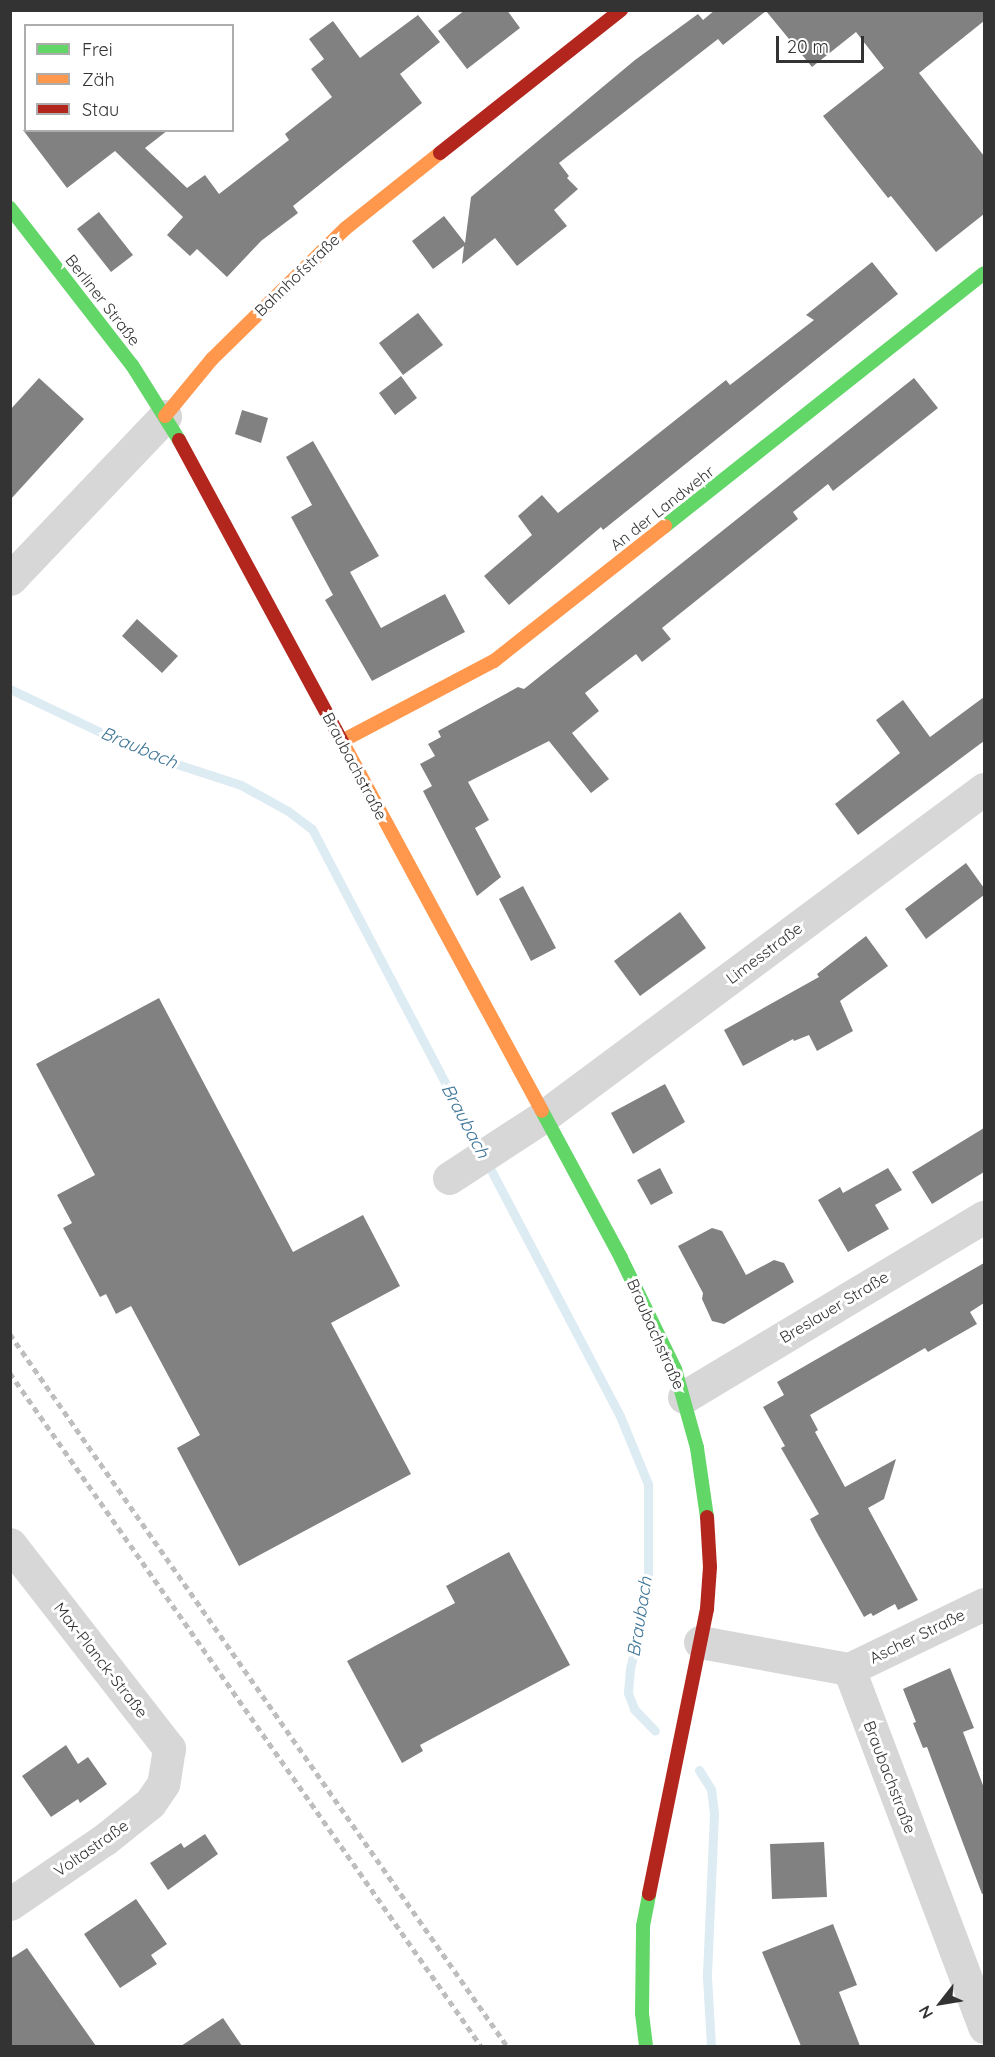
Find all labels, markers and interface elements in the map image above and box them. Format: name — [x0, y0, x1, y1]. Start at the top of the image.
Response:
legend — [24, 24, 234, 132]
scale bar — [779, 24, 868, 62]
text: 20 m — [787, 35, 829, 58]
text: Frei — [82, 38, 113, 61]
text: Zäh — [82, 68, 115, 91]
text: Stau — [82, 98, 119, 121]
street label: Bahnhofstraße — [251, 230, 343, 320]
street label: Berliner Straße — [61, 251, 145, 349]
street label: An der Landwehr — [606, 461, 718, 555]
street label: Braubachstraße — [319, 709, 391, 823]
water label: Braubach — [98, 722, 180, 774]
street label: Limesstraße — [722, 918, 806, 988]
water label: Braubach — [437, 1080, 493, 1162]
street label: Breslauer Straße — [776, 1267, 892, 1347]
street label: Braubachstraße — [623, 1276, 689, 1392]
water label: Braubach — [623, 1575, 657, 1659]
street label: Max-Planck-Straße — [50, 1599, 152, 1721]
street label: Ascher Straße — [866, 1605, 968, 1667]
street label: Braubachstraße — [860, 1718, 920, 1836]
street label: Voltastraße — [50, 1815, 132, 1881]
north arrow — [911, 1973, 971, 2033]
text: N — [914, 2002, 937, 2022]

